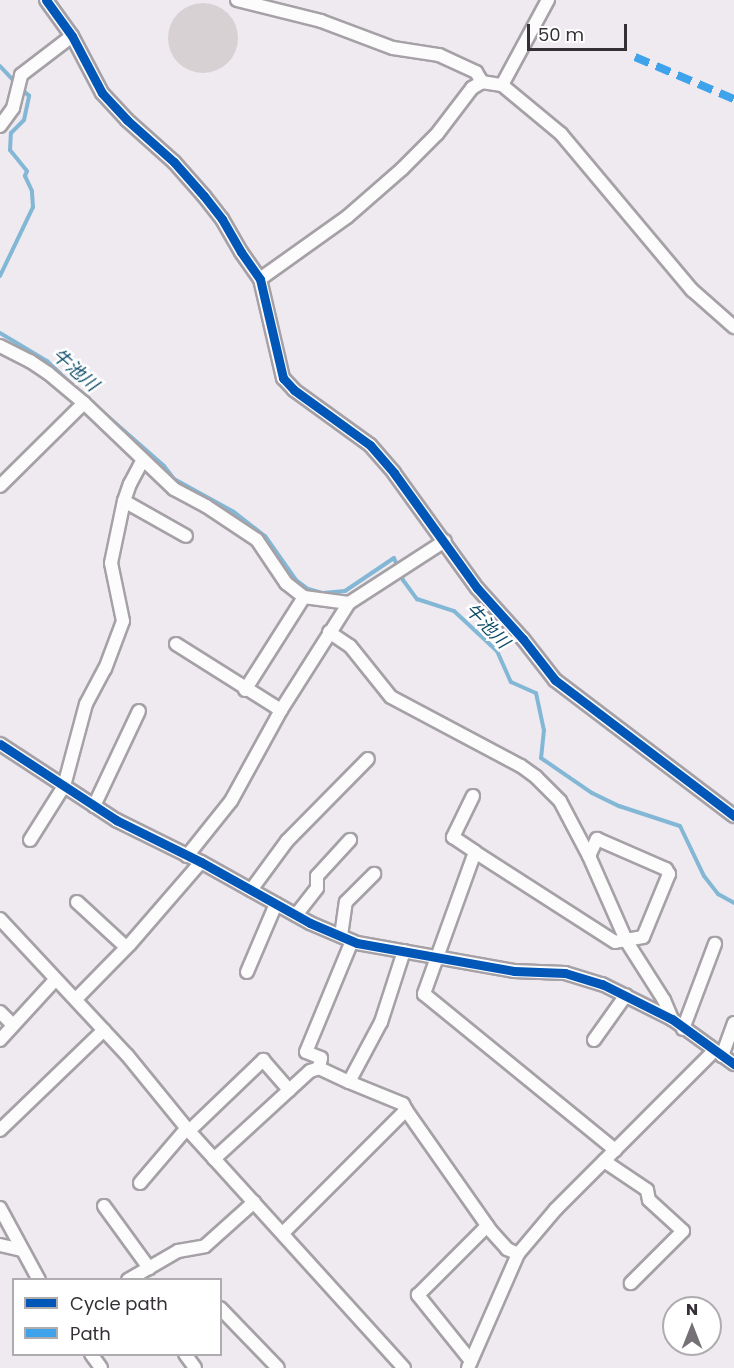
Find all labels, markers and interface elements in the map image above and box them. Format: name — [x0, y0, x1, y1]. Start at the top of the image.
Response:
scale bar — [530, 12, 630, 50]
text: 50 m — [538, 22, 584, 47]
water label: 牛池川 — [48, 344, 102, 396]
water label: 牛池川 — [460, 599, 514, 653]
legend — [12, 1278, 222, 1356]
text: Cycle path — [70, 1291, 168, 1316]
north arrow — [662, 1296, 722, 1356]
text: N — [686, 1298, 698, 1321]
text: Path — [70, 1321, 111, 1346]

